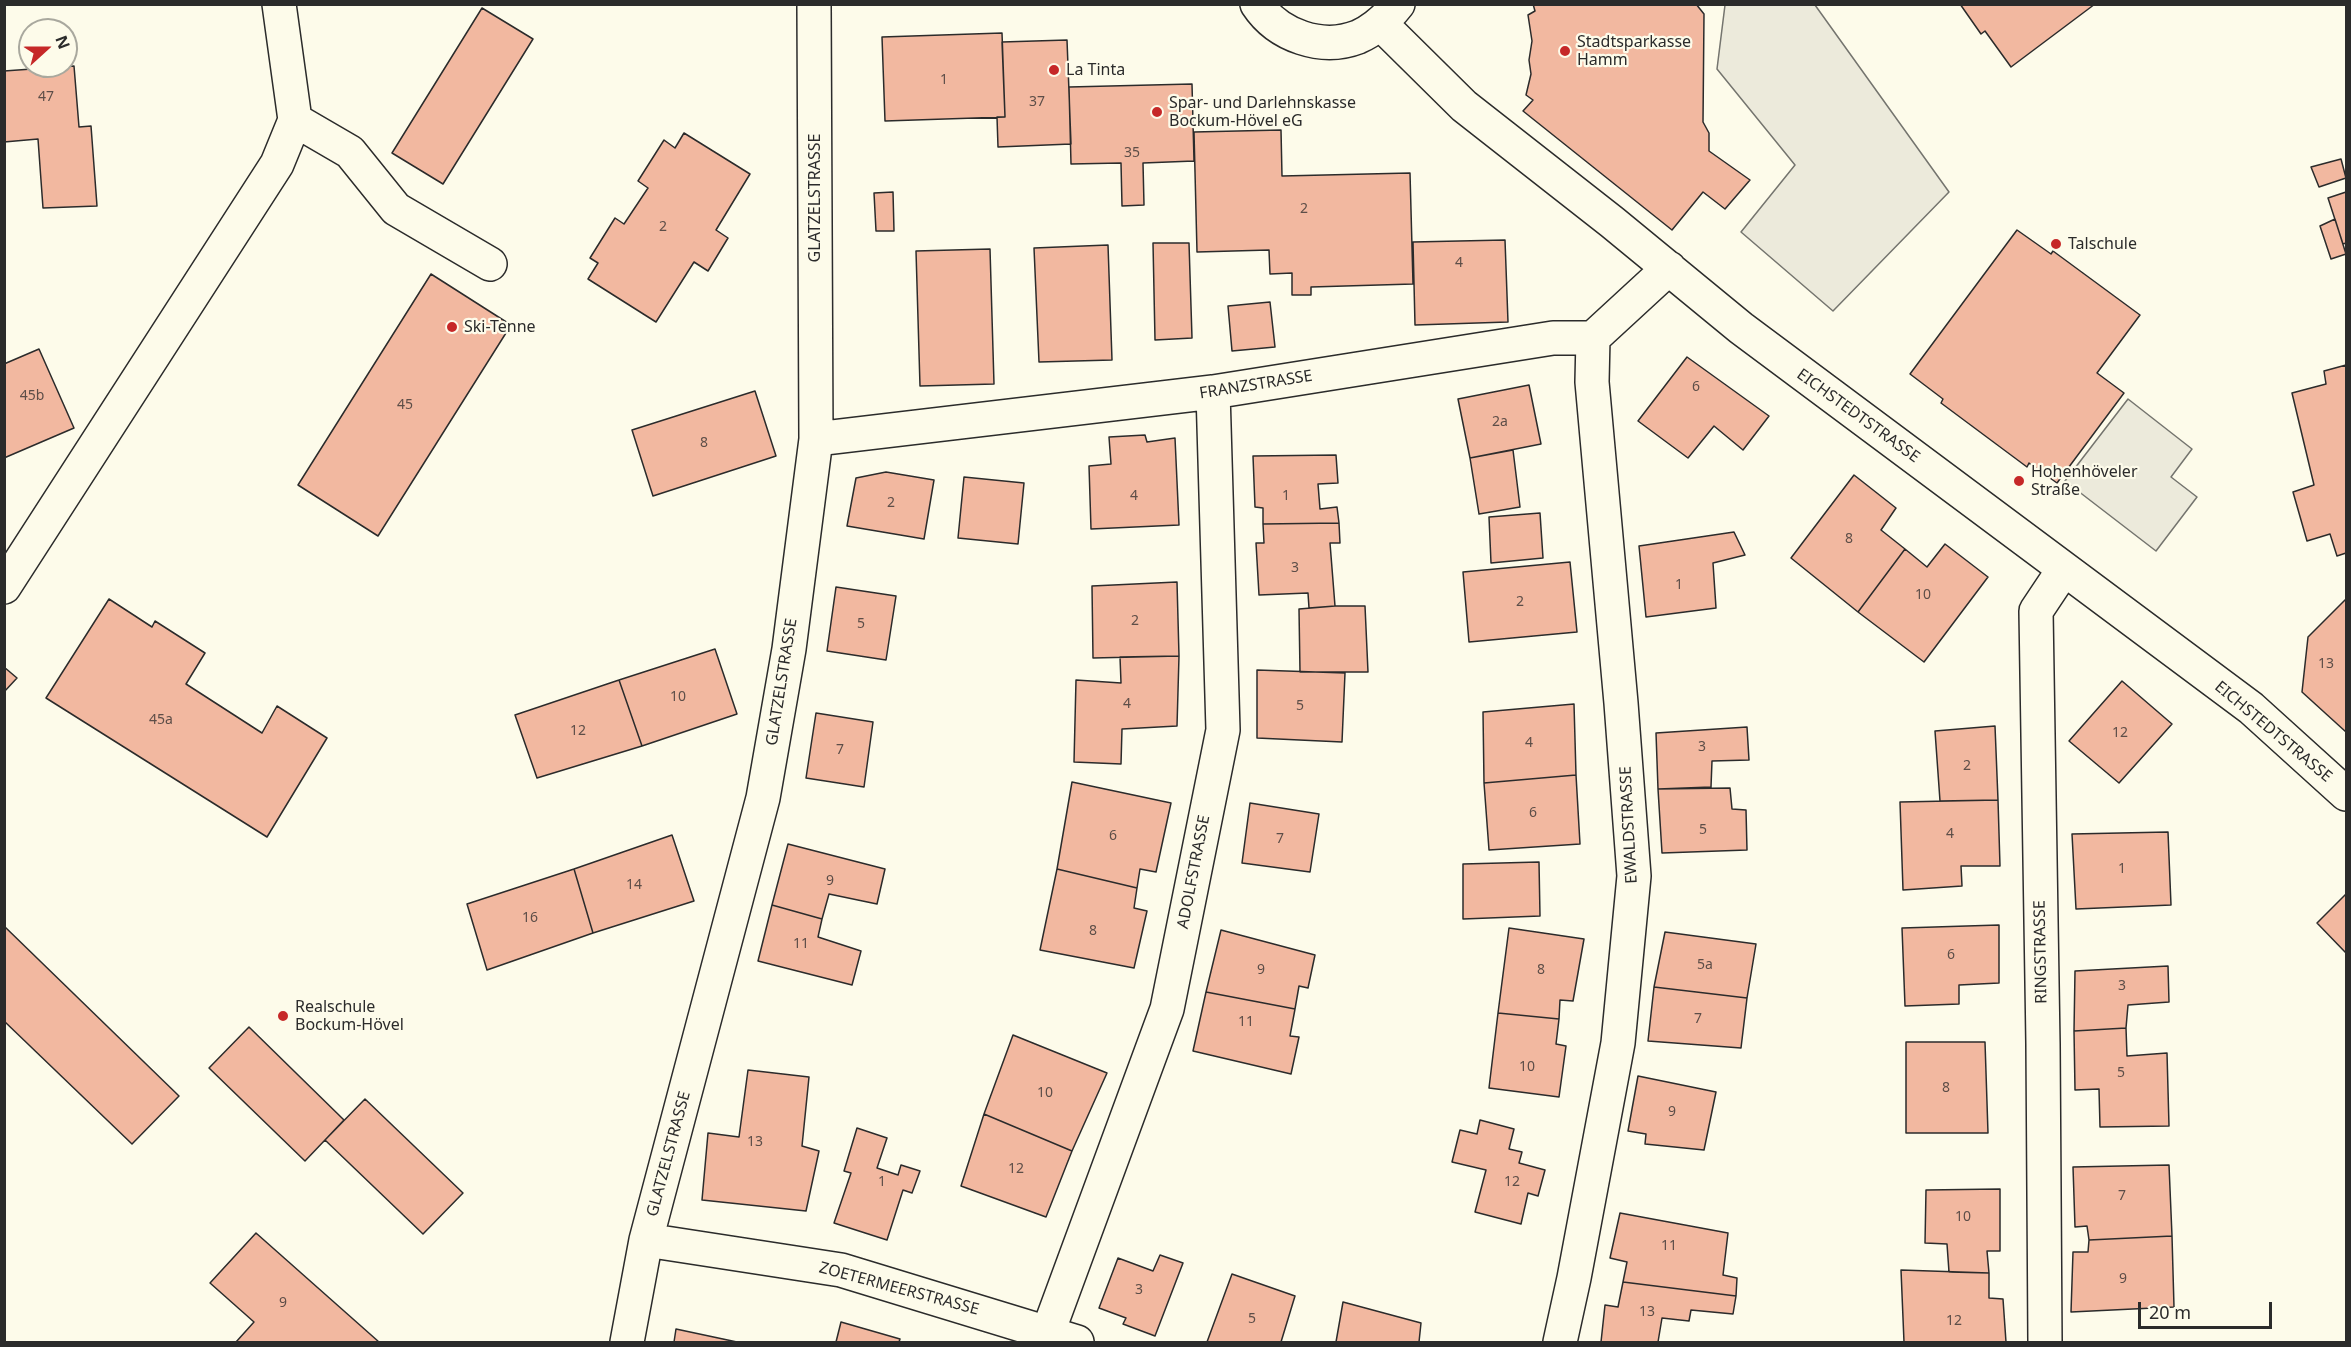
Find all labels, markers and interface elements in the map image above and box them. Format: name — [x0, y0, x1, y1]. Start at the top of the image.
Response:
north arrow — [18, 18, 78, 78]
text: N — [50, 32, 76, 52]
place label: Stadtsparkasse Hamm — [1577, 32, 1691, 70]
marker: Stadtsparkasse Hamm — [1558, 44, 1572, 58]
place label: La Tinta — [1066, 60, 1125, 80]
marker: La Tinta — [1047, 63, 1061, 77]
house number: 1 — [940, 72, 948, 88]
house number: 47 — [38, 89, 54, 105]
place label: Spar- und Darlehnskasse Bockum-Hövel eG — [1169, 93, 1356, 131]
house number: 37 — [1029, 94, 1045, 110]
marker: Spar- und Darlehnskasse Bockum-Hövel eG — [1150, 105, 1164, 119]
street label: GLATZELSTRASSE — [805, 134, 825, 262]
house number: 35 — [1124, 145, 1140, 161]
house number: 2 — [1300, 201, 1308, 217]
house number: 2 — [659, 219, 667, 235]
place label: Talschule — [2068, 234, 2137, 254]
marker: Talschule — [2049, 237, 2063, 251]
house number: 4 — [1455, 255, 1463, 271]
place label: Ski-Tenne — [464, 317, 536, 337]
marker: Ski-Tenne — [445, 320, 459, 334]
street label: EICHSTEDTSTRASSE — [1793, 365, 1923, 467]
street label: FRANZSTRASSE — [1198, 367, 1314, 403]
house number: 6 — [1692, 379, 1700, 395]
house number: 45b — [20, 388, 44, 404]
house number: 45 — [397, 397, 413, 413]
house number: 2a — [1492, 414, 1508, 430]
house number: 8 — [700, 435, 708, 451]
place label: Hohenhöveler Straße — [2031, 462, 2137, 500]
marker: Hohenhöveler Straße — [2012, 474, 2026, 488]
house number: 4 — [1130, 488, 1138, 504]
house number: 1 — [1282, 488, 1290, 504]
house number: 2 — [887, 495, 895, 511]
house number: 8 — [1845, 531, 1853, 547]
house number: 3 — [1291, 560, 1299, 576]
house number: 1 — [1675, 577, 1683, 593]
house number: 10 — [1915, 587, 1931, 603]
house number: 2 — [1516, 594, 1524, 610]
house number: 2 — [1131, 613, 1139, 629]
house number: 5 — [857, 616, 865, 632]
street label: GLATZELSTRASSE — [762, 617, 802, 747]
house number: 13 — [2318, 656, 2334, 672]
street label: EICHSTEDTSTRASSE — [2210, 677, 2336, 787]
house number: 10 — [670, 689, 686, 705]
house number: 4 — [1123, 696, 1131, 712]
house number: 5 — [1296, 698, 1304, 714]
house number: 45a — [149, 712, 173, 728]
house number: 12 — [570, 723, 586, 739]
house number: 12 — [2112, 725, 2128, 741]
house number: 4 — [1525, 735, 1533, 751]
house number: 3 — [1698, 739, 1706, 755]
house number: 7 — [836, 742, 844, 758]
house number: 2 — [1963, 758, 1971, 774]
street label: EWALDSTRASSE — [1616, 766, 1642, 884]
house number: 6 — [1529, 805, 1537, 821]
street label: ADOLFSTRASSE — [1174, 814, 1214, 930]
house number: 5 — [1699, 822, 1707, 838]
house number: 4 — [1946, 826, 1954, 842]
house number: 6 — [1109, 828, 1117, 844]
house number: 7 — [1276, 831, 1284, 847]
house number: 1 — [2118, 861, 2126, 877]
house number: 9 — [826, 873, 834, 889]
house number: 14 — [626, 877, 642, 893]
street label: RINGSTRASSE — [2030, 900, 2052, 1004]
house number: 16 — [522, 910, 538, 926]
house number: 8 — [1089, 923, 1097, 939]
house number: 11 — [793, 936, 809, 952]
house number: 6 — [1947, 947, 1955, 963]
house number: 5a — [1697, 957, 1713, 973]
house number: 9 — [1257, 962, 1265, 978]
house number: 8 — [1537, 962, 1545, 978]
house number: 3 — [2118, 978, 2126, 994]
place label: Realschule Bockum-Hövel — [295, 997, 404, 1035]
marker: Realschule Bockum-Hövel — [276, 1009, 290, 1023]
house number: 7 — [1694, 1011, 1702, 1027]
house number: 11 — [1238, 1014, 1254, 1030]
house number: 10 — [1519, 1059, 1535, 1075]
house number: 5 — [2117, 1065, 2125, 1081]
house number: 8 — [1942, 1080, 1950, 1096]
house number: 10 — [1037, 1085, 1053, 1101]
street label: GLATZELSTRASSE — [643, 1089, 695, 1219]
house number: 9 — [1668, 1104, 1676, 1120]
house number: 13 — [747, 1134, 763, 1150]
house number: 12 — [1008, 1161, 1024, 1177]
house number: 1 — [878, 1174, 886, 1190]
house number: 12 — [1504, 1174, 1520, 1190]
house number: 7 — [2118, 1188, 2126, 1204]
house number: 10 — [1955, 1209, 1971, 1225]
house number: 11 — [1661, 1238, 1677, 1254]
street label: ZOETERMEERSTRASSE — [817, 1258, 981, 1320]
house number: 9 — [2119, 1271, 2127, 1287]
house number: 3 — [1135, 1282, 1143, 1298]
scale bar — [2141, 1290, 2274, 1328]
house number: 9 — [279, 1295, 287, 1311]
text: 20 m — [2149, 1300, 2191, 1324]
house number: 13 — [1639, 1304, 1655, 1320]
house number: 5 — [1248, 1311, 1256, 1327]
house number: 12 — [1946, 1313, 1962, 1329]

